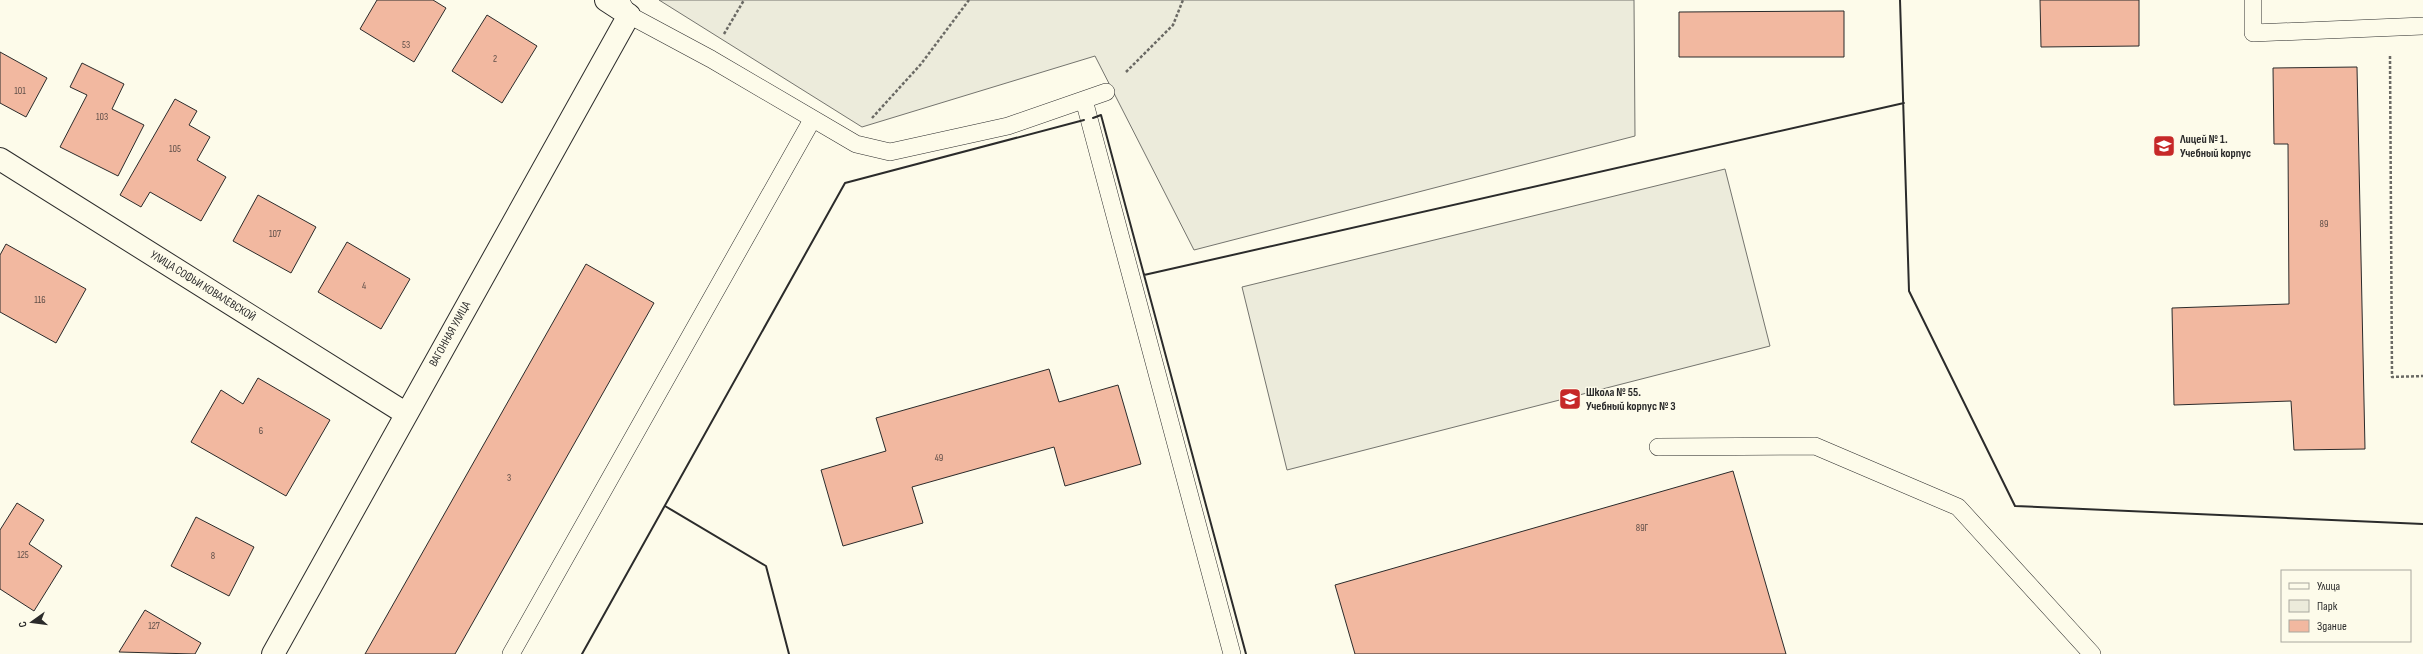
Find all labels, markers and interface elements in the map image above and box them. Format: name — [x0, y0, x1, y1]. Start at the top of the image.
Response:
house number: 53 — [402, 39, 410, 51]
house number: 2 — [493, 53, 497, 65]
house number: 101 — [14, 85, 26, 97]
house number: 103 — [96, 111, 108, 123]
place label: Лицей № 1. Учебный корпус — [2179, 132, 2251, 161]
school or university icon: Лицей № 1. Учебный корпус — [2151, 133, 2177, 159]
house number: 105 — [169, 143, 181, 155]
house number: 89 — [2320, 218, 2328, 230]
house number: 107 — [269, 228, 281, 240]
street label: УЛИЦА СОФЬИ КОВАЛЕВСКОЙ — [147, 247, 259, 325]
house number: 4 — [362, 280, 366, 292]
house number: 116 — [34, 294, 46, 306]
street label: ВАГОННАЯ УЛИЦА — [426, 298, 474, 369]
place label: Школа № 55. Учебный корпус № 3 — [1586, 385, 1676, 414]
school or university icon: Школа № 55. Учебный корпус № 3 — [1557, 386, 1583, 412]
house number: 6 — [259, 425, 263, 437]
house number: 49 — [935, 452, 943, 464]
house number: 3 — [507, 472, 511, 484]
house number: 89Г — [1636, 522, 1649, 534]
house number: 125 — [17, 549, 29, 561]
house number: 8 — [211, 550, 215, 562]
legend — [2281, 570, 2411, 642]
text: Улица — [2317, 579, 2341, 594]
text: Парк — [2317, 599, 2338, 614]
north arrow — [12, 602, 52, 642]
text: Здание — [2317, 619, 2347, 634]
text: С — [16, 620, 30, 629]
house number: 127 — [148, 620, 160, 632]

